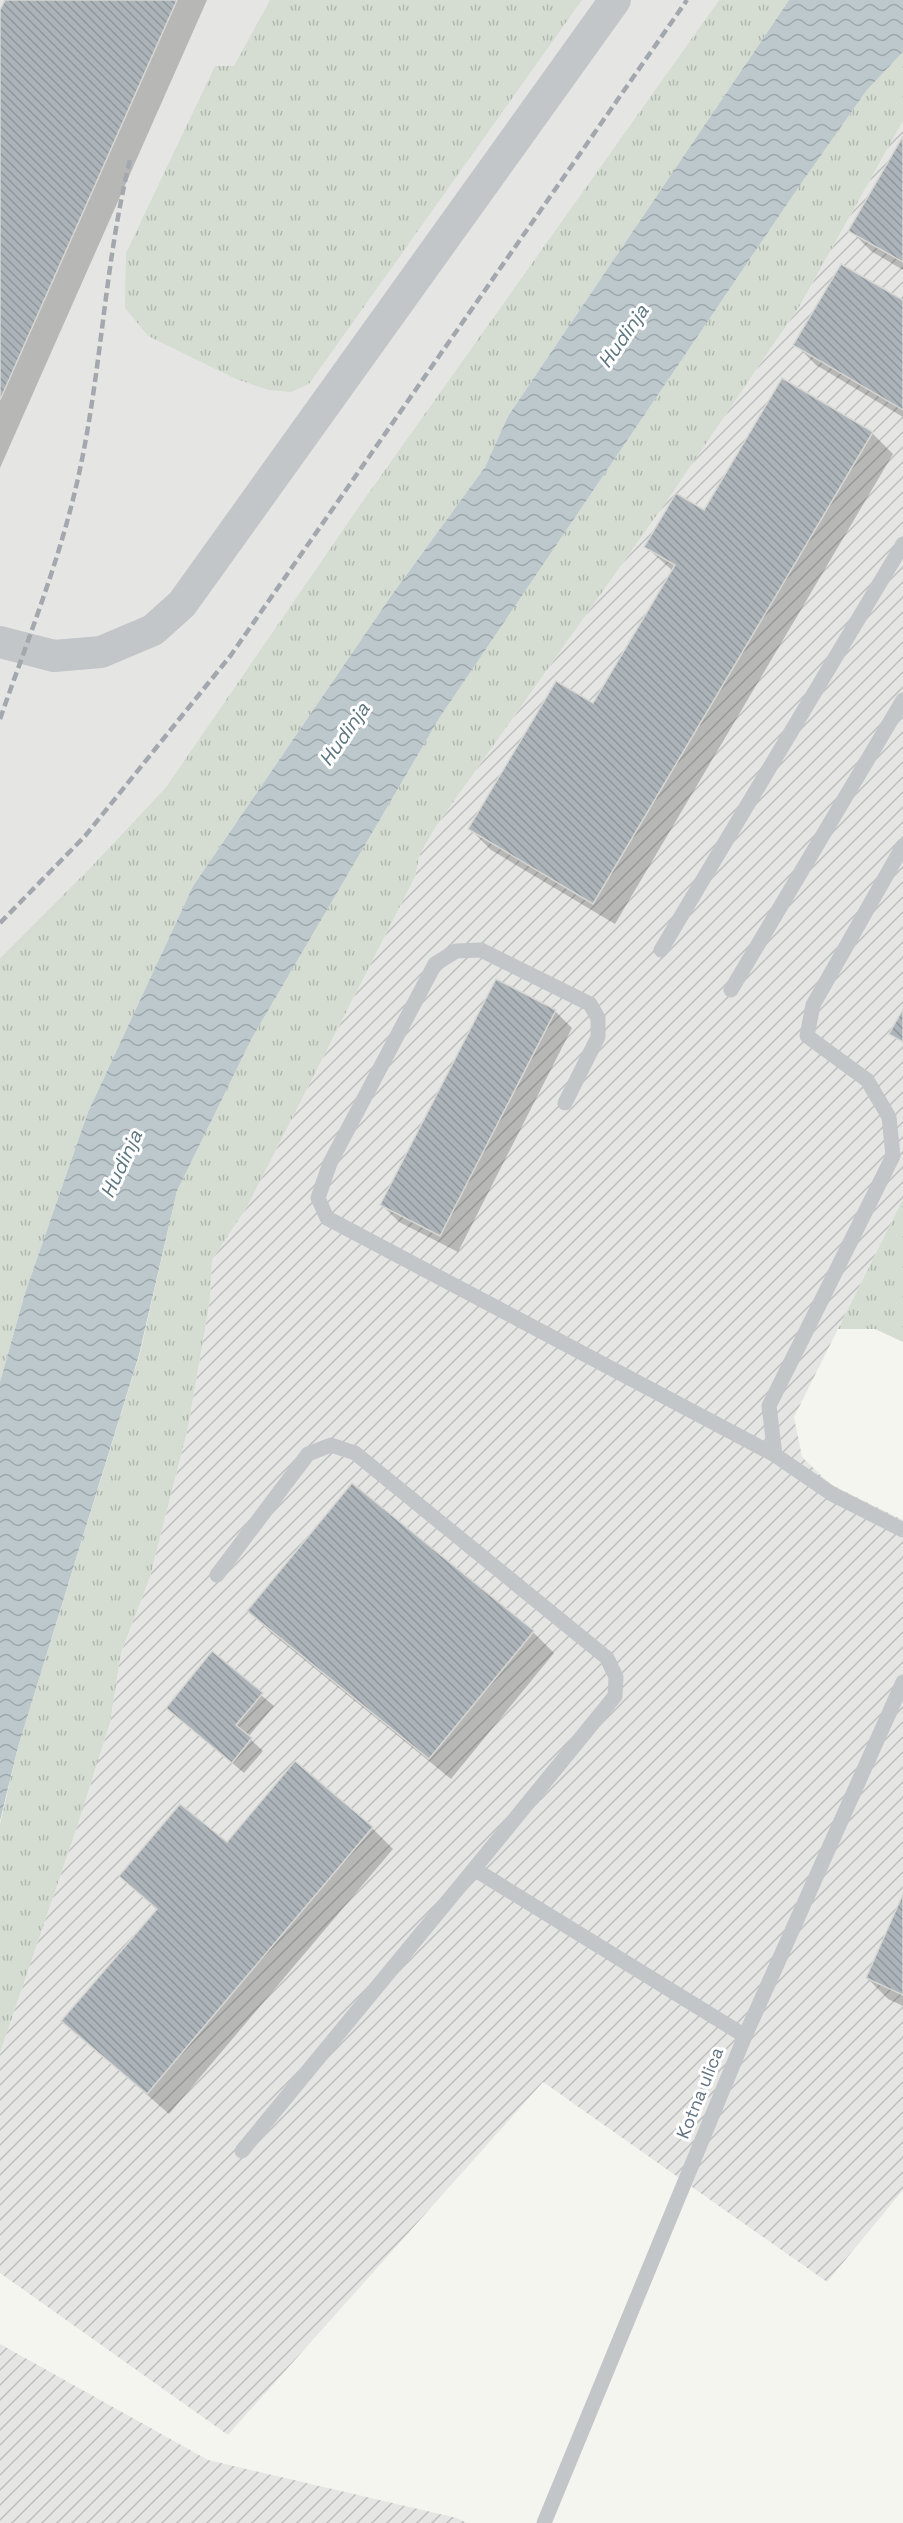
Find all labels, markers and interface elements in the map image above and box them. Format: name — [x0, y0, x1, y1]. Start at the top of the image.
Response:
water label: Hudinja — [592, 299, 655, 373]
water label: Hudinja — [313, 697, 376, 771]
water label: Hudinja — [94, 1125, 148, 1202]
street label: Kotna ulica — [671, 2044, 728, 2142]

